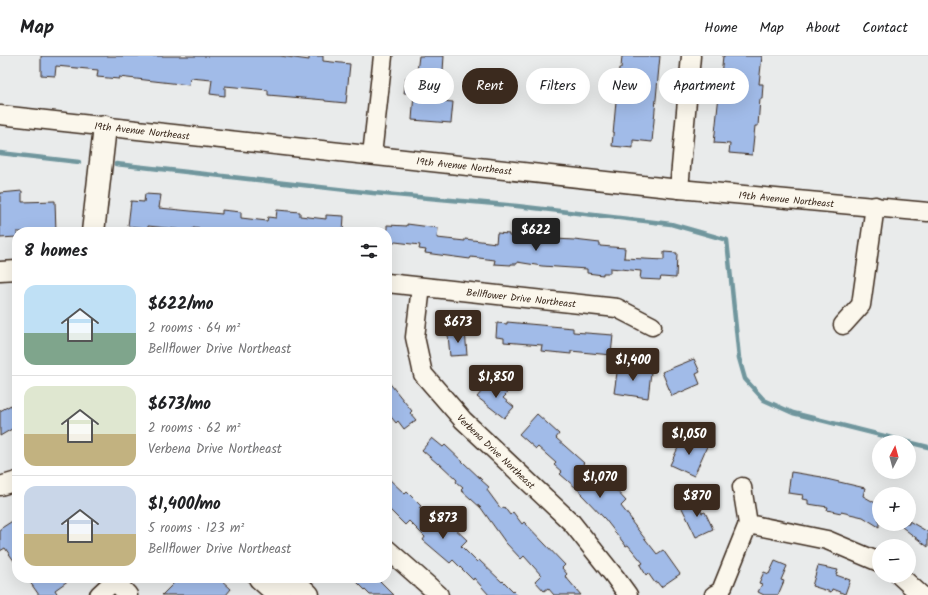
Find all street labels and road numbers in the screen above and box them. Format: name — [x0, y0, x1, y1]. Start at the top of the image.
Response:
street label: 19th Avenue Northeast — [93, 118, 191, 145]
street label: 19th Avenue Northeast — [416, 153, 513, 180]
street label: 19th Avenue Northeast — [738, 188, 835, 212]
street label: Bellflower Drive Northeast — [465, 285, 577, 313]
street label: Verbena Drive Northeast — [452, 411, 539, 494]

